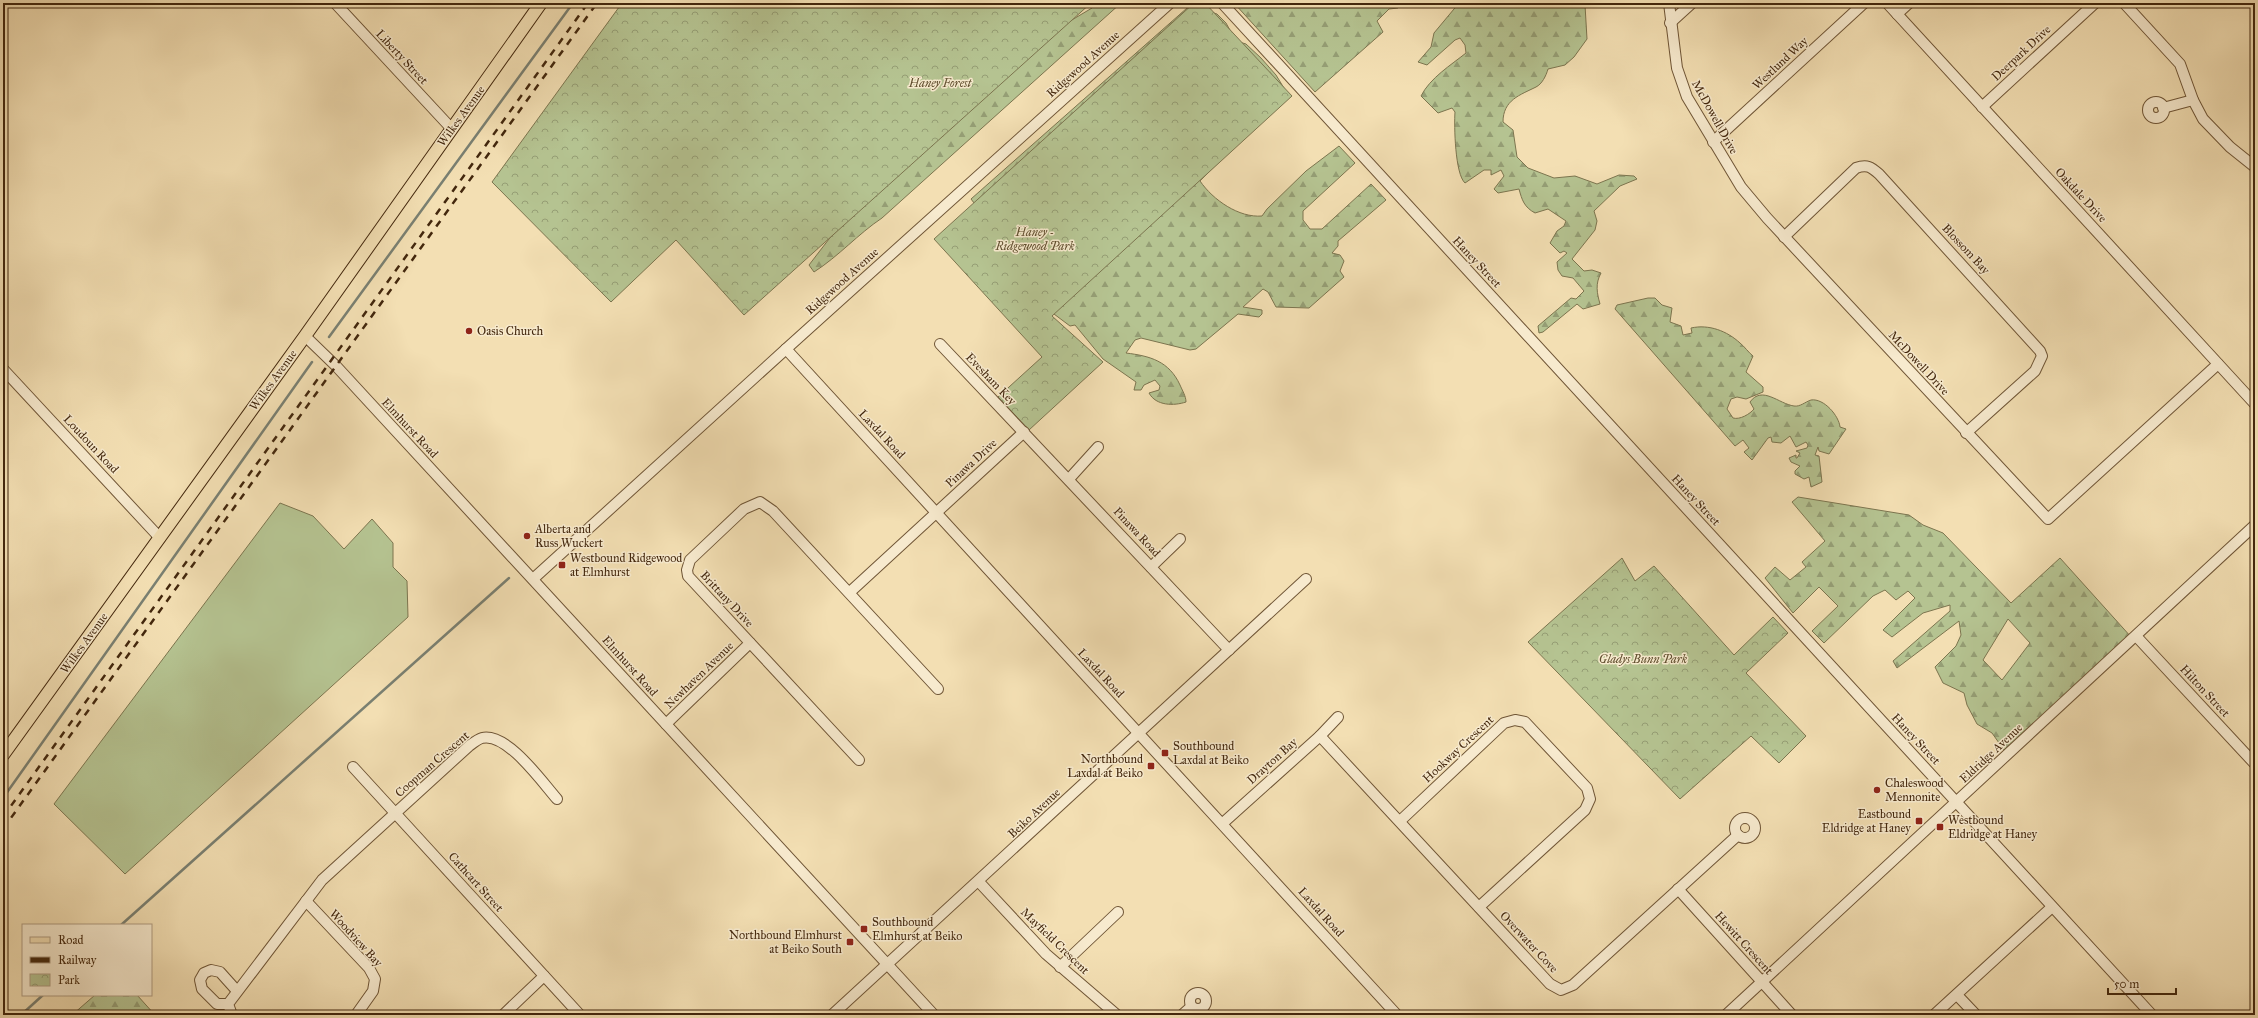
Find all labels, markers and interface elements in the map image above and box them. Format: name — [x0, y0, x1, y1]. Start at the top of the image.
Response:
street label: Deerpark Drive — [1989, 22, 2053, 84]
street label: Liberty Street — [373, 27, 431, 88]
street label: Ridgewood Avenue — [1044, 28, 1123, 101]
street label: Westlund Way — [1749, 34, 1811, 92]
park label: Haney Forest — [908, 76, 973, 90]
street label: McDowell Drive — [1689, 78, 1741, 156]
street label: Wilkes Avenue — [434, 83, 488, 149]
street label: Oakdale Drive — [2052, 165, 2110, 225]
street label: Blossom Bay — [1939, 221, 1993, 277]
park label: Haney - Ridgewood Park — [994, 225, 1075, 253]
street label: Haney Street — [1450, 233, 1505, 291]
street label: Ridgewood Avenue — [803, 245, 882, 318]
place label: Oasis Church — [477, 324, 544, 338]
marker: Oasis Church — [464, 326, 474, 336]
street label: McDowell Drive — [1886, 328, 1952, 398]
street label: Wilkes Avenue — [246, 347, 300, 413]
street label: Evesham Key — [963, 350, 1019, 408]
street label: Elmhurst Road — [379, 395, 441, 461]
street label: Laxdal Road — [856, 407, 908, 461]
street label: Loudoun Road — [60, 412, 122, 476]
street label: Pinawa Drive — [943, 436, 999, 490]
street label: Haney Street — [1669, 471, 1724, 529]
street label: Pinawa Road — [1110, 504, 1164, 560]
place label: Alberta and Russ Wuckert — [534, 522, 604, 550]
marker: Alberta and Russ Wuckert — [522, 531, 532, 541]
place label: Westbound Ridgewood at Elmhurst — [570, 551, 682, 579]
marker: Westbound Ridgewood at Elmhurst — [557, 560, 567, 570]
street label: Brittany Drive — [698, 568, 756, 630]
street label: Wilkes Avenue — [57, 610, 111, 676]
street label: Elmhurst Road — [599, 633, 661, 699]
street label: Newhaven Avenue — [662, 639, 736, 711]
street label: Laxdal Road — [1075, 646, 1127, 700]
park label: Gladys Bunn Park — [1599, 652, 1688, 666]
street label: Hilton Street — [2177, 662, 2233, 721]
street label: Haney Street — [1889, 710, 1944, 768]
street label: Hookway Crescent — [1420, 712, 1497, 785]
street label: Eldridge Avenue — [1957, 720, 2026, 786]
street label: Coopman Crescent — [392, 728, 472, 800]
street label: Drayton Bay — [1244, 735, 1300, 787]
place label: Southbound Laxdal at Beiko — [1173, 739, 1249, 767]
marker: Southbound Laxdal at Beiko — [1160, 748, 1170, 758]
place label: Northbound Laxdal at Beiko — [1067, 752, 1143, 780]
marker: Northbound Laxdal at Beiko — [1146, 761, 1156, 771]
place label: Chaleswood Mennonite — [1885, 776, 1944, 804]
street label: Beiko Avenue — [1005, 785, 1063, 841]
marker: Chaleswood Mennonite — [1872, 785, 1882, 795]
place label: Eastbound Eldridge at Haney — [1822, 807, 1911, 836]
place label: Westbound Eldridge at Haney — [1948, 813, 2038, 842]
marker: Eastbound Eldridge at Haney — [1914, 816, 1924, 826]
marker: Westbound Eldridge at Haney — [1935, 822, 1945, 832]
street label: Cathcart Street — [446, 849, 507, 915]
street label: Laxdal Road — [1295, 884, 1347, 940]
street label: Mayfield Crescent — [1018, 905, 1093, 978]
street label: Woodview Bay — [327, 907, 386, 970]
street label: Overwater Cove — [1497, 909, 1561, 975]
street label: Hewitt Crescent — [1712, 909, 1777, 978]
place label: Southbound Elmhurst at Beiko — [872, 915, 962, 943]
legend — [22, 924, 152, 996]
marker: Southbound Elmhurst at Beiko — [859, 924, 869, 934]
place label: Northbound Elmhurst at Beiko South — [729, 928, 843, 956]
text: Road — [58, 933, 84, 947]
marker: Northbound Elmhurst at Beiko South — [845, 937, 855, 947]
text: Railway — [58, 953, 97, 967]
scale bar — [2108, 970, 2176, 996]
text: Park — [58, 973, 80, 987]
text: 50 m — [2114, 977, 2139, 991]

